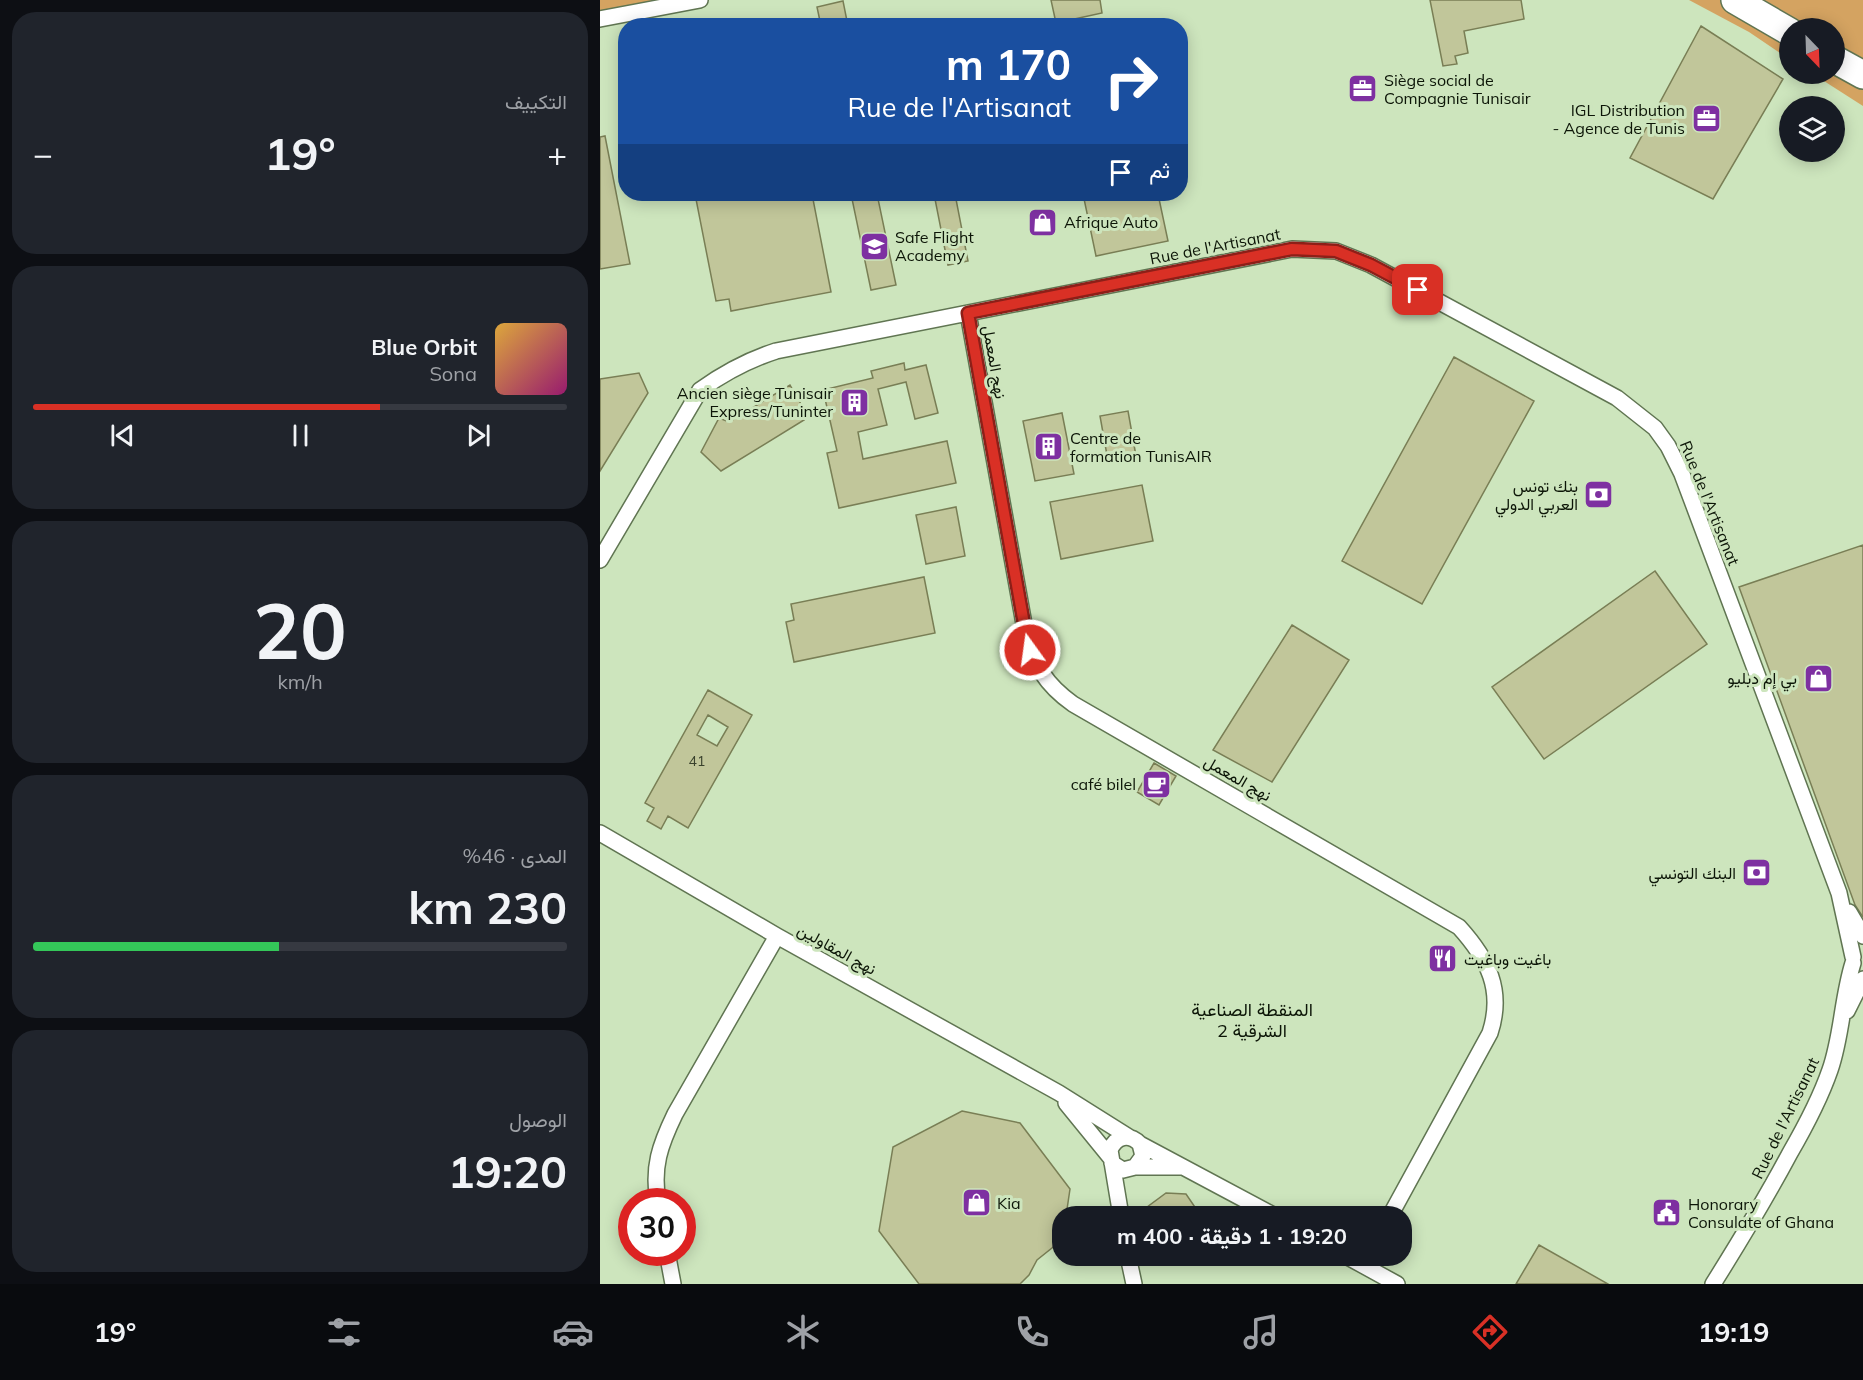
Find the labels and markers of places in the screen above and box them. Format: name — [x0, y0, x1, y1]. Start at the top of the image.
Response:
place label: Siège social de Compagnie Tunisair — [1384, 70, 1531, 108]
office icon: Siège social de Compagnie Tunisair — [1347, 73, 1379, 105]
place label: IGL Distribution - Agence de Tunis — [1553, 100, 1685, 138]
office icon: IGL Distribution - Agence de Tunis — [1690, 103, 1722, 135]
shop icon: Afrique Auto — [1027, 206, 1059, 238]
place label: Afrique Auto — [1064, 212, 1158, 232]
place label: Safe Flight Academy — [895, 227, 974, 265]
school or university icon: Safe Flight Academy — [858, 230, 890, 262]
pin — [1392, 264, 1443, 315]
place label: Ancien siège Tunisair Express/Tuninter — [677, 383, 833, 421]
building icon: Ancien siège Tunisair Express/Tuninter — [838, 386, 870, 418]
place label: Centre de formation TunisAIR — [1070, 428, 1212, 466]
building icon: Centre de formation TunisAIR — [1033, 431, 1065, 463]
place label: بنك تونس العربي الدولي — [1495, 476, 1578, 518]
bank icon: بنك تونس العربي الدولي — [1583, 479, 1615, 511]
shop icon: بي إم دبليو — [1802, 662, 1834, 694]
place label: بي إم دبليو — [1728, 668, 1797, 692]
cafe icon: café bilel — [1141, 768, 1173, 800]
place label: café bilel — [1071, 774, 1136, 794]
bank icon: البنك التونسي — [1741, 857, 1773, 889]
place label: البنك التونسي — [1648, 863, 1736, 887]
restaurant icon: باغيت وباغيت — [1427, 943, 1459, 975]
place label: باغيت وباغيت — [1464, 949, 1551, 970]
shop icon: Kia — [960, 1187, 992, 1219]
place label: Kia — [997, 1193, 1021, 1213]
place label: Honorary Consulate of Ghana — [1688, 1194, 1834, 1232]
public building icon: Honorary Consulate of Ghana — [1651, 1197, 1683, 1229]

